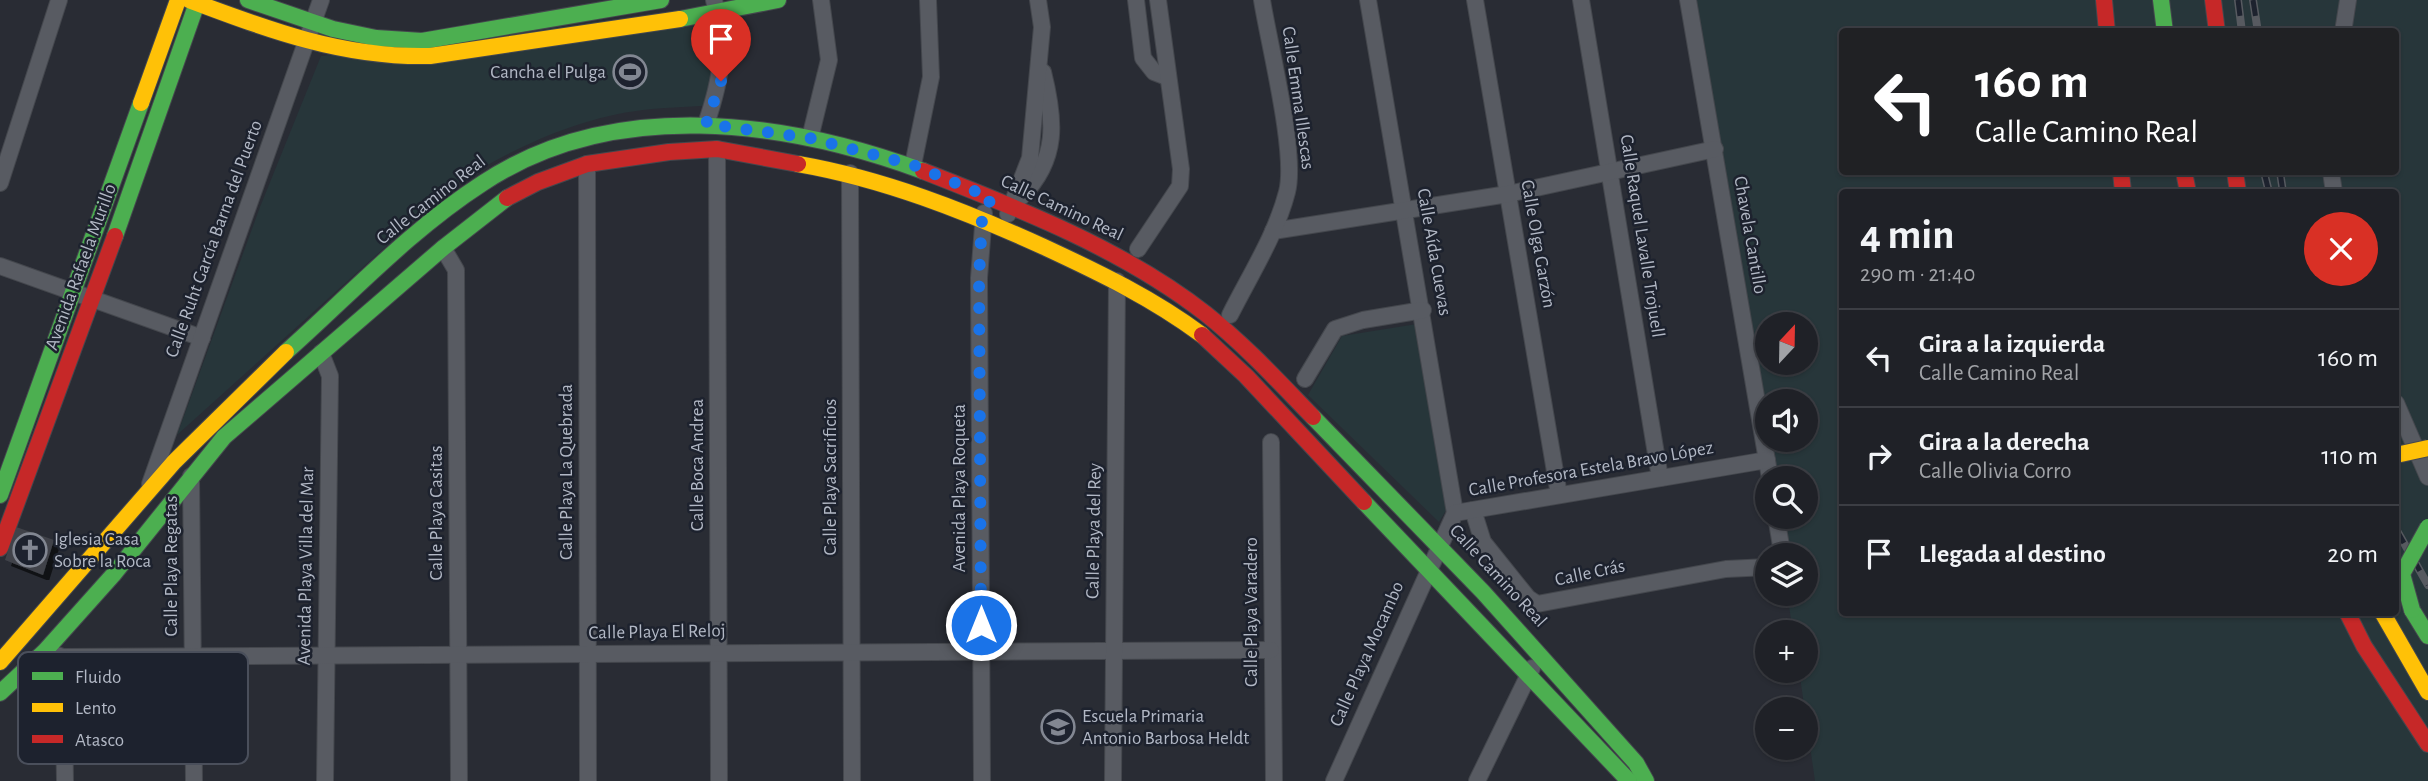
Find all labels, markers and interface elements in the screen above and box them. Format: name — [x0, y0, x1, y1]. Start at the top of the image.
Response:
pin — [691, 9, 751, 81]
icon: arrive — [702, 20, 740, 58]
street label: Calle Emma Illescas — [1279, 25, 1317, 171]
sports icon: Cancha el Pulga — [611, 53, 649, 91]
icon: left — [1860, 56, 1951, 147]
text: 160 m — [1975, 58, 2089, 107]
place label: Cancha el Pulga — [490, 63, 606, 82]
text: Calle Camino Real — [1975, 116, 2198, 148]
street label: Calle Ruht García Barna del Puerto — [162, 118, 266, 360]
street label: Calle Raquel Lavalle Trojuell — [1617, 133, 1667, 339]
street label: Calle Camino Real — [373, 152, 489, 248]
street label: Calle Camino Real — [998, 171, 1126, 245]
street label: Chavela Cantillo — [1730, 175, 1770, 295]
street label: Calle Olga Garzón — [1517, 178, 1559, 310]
street label: Avenida Rafaela Murillo — [42, 181, 120, 353]
street label: Calle Aída Cuevas — [1413, 187, 1455, 317]
button: close — [2304, 212, 2378, 286]
text: 4 min — [1860, 214, 1955, 256]
text: 290 m · 21:40 — [1860, 263, 1975, 286]
north arrow — [1755, 312, 1818, 374]
map controls — [1755, 312, 1818, 760]
text: Gira a la izquierda — [1919, 331, 2105, 357]
icon: left — [1860, 339, 1898, 377]
text: 160 m — [2318, 345, 2378, 371]
text: Calle Camino Real — [1919, 362, 2079, 385]
street label: Calle Playa La Quebrada — [557, 384, 576, 560]
button: sound — [1755, 389, 1818, 452]
street label: Calle Boca Andrea — [688, 399, 707, 531]
street label: Calle Playa Sacrificios — [821, 399, 840, 555]
street label: Avenida Playa Roqueta — [950, 404, 969, 572]
text: Gira a la derecha — [1919, 429, 2090, 455]
icon: right — [1860, 437, 1898, 475]
street label: Calle Profesora Estela Bravo López — [1467, 438, 1715, 500]
text: 110 m — [2321, 443, 2378, 469]
street label: Calle Playa Casitas — [427, 446, 446, 580]
text: Calle Olivia Corro — [1919, 460, 2072, 483]
street label: Calle Playa del Rey — [1083, 463, 1105, 599]
street label: Avenida Playa Villa del Mar — [295, 466, 317, 666]
button: search — [1755, 466, 1818, 529]
street label: Calle Playa Regatas — [162, 496, 181, 636]
street label: Calle Camino Real — [1446, 521, 1550, 631]
place label: Iglesia Casa Sobre la Roca — [54, 530, 151, 571]
church icon: Iglesia Casa Sobre la Roca — [11, 531, 49, 569]
icon: arrive — [1860, 535, 1898, 573]
street label: Calle Playa Varadero — [1242, 537, 1261, 687]
text: Llegada al destino — [1919, 541, 2106, 567]
text: 20 m — [2327, 541, 2378, 567]
button: layers — [1755, 543, 1818, 606]
street label: Calle Crás — [1553, 556, 1627, 590]
street label: Calle Playa Mocambo — [1326, 579, 1408, 729]
position arrow — [944, 588, 1018, 662]
button: + — [1755, 620, 1818, 683]
street label: Calle Playa El Reloj — [588, 621, 726, 643]
legend — [18, 652, 248, 764]
text: Fluido — [75, 668, 121, 687]
button: − — [1755, 697, 1818, 760]
text: Lento — [75, 699, 116, 718]
place label: Escuela Primaria Antonio Barbosa Heldt — [1082, 707, 1249, 748]
school or university icon: Escuela Primaria Antonio Barbosa Heldt — [1039, 708, 1077, 746]
text: Atasco — [75, 731, 124, 750]

